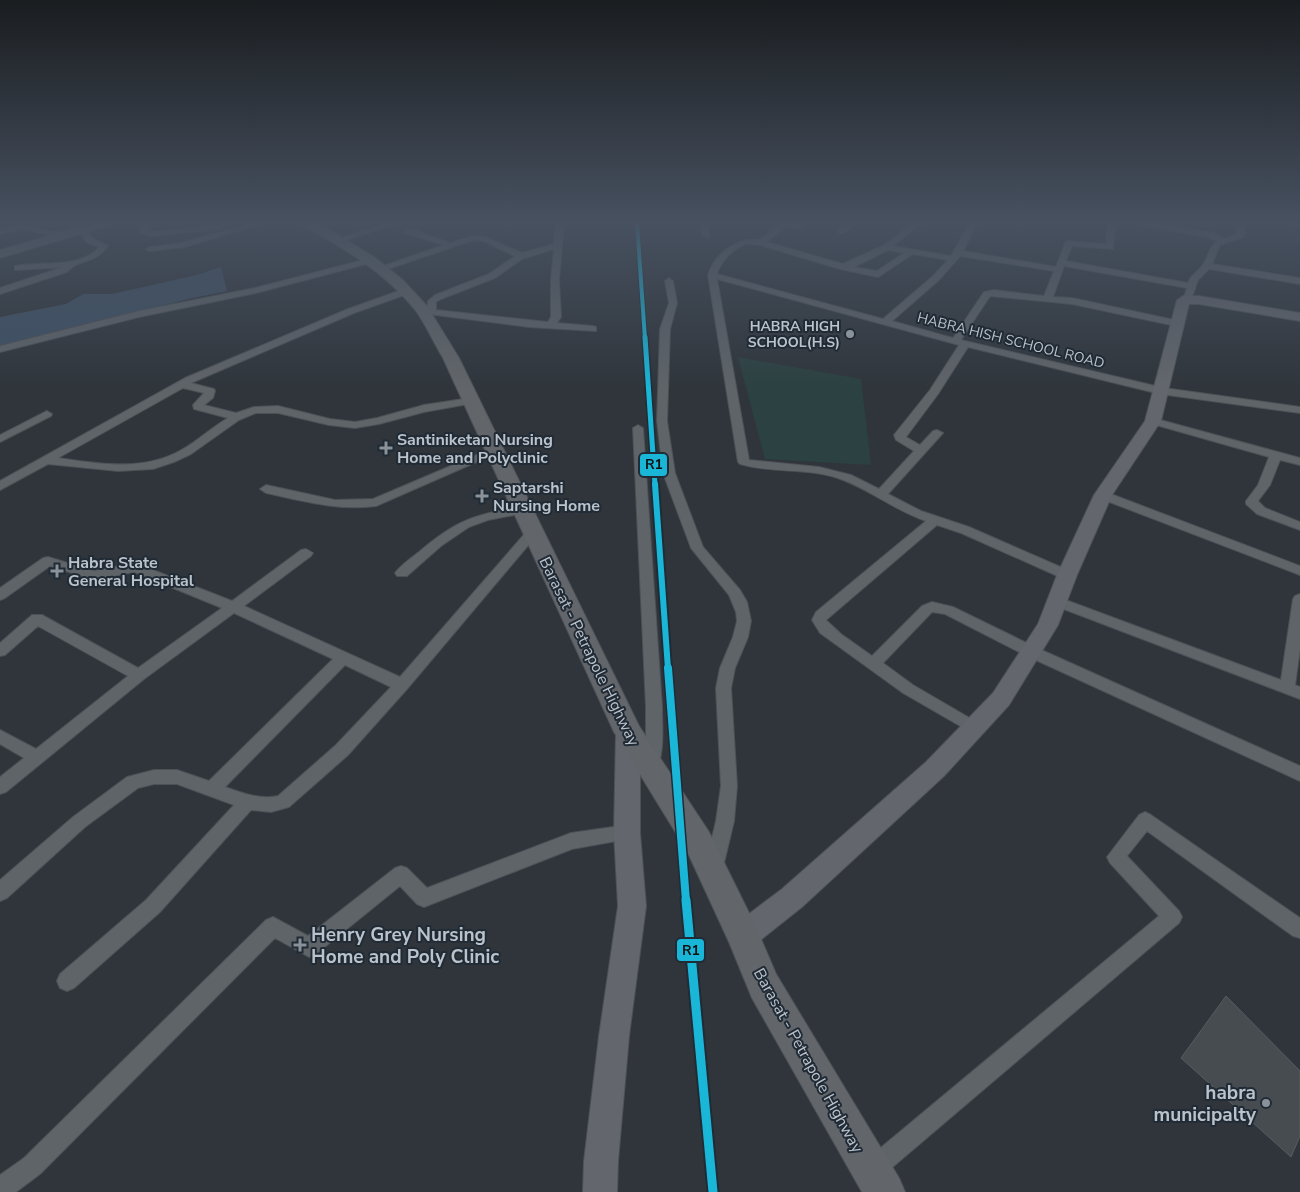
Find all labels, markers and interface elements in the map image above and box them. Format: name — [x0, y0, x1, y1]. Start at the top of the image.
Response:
street label: HABRA HISH SCHOOL ROAD — [915, 308, 1106, 373]
place label: HABRA HIGH SCHOOL(H.S) — [748, 317, 840, 352]
marker: HABRA HIGH SCHOOL(H.S) — [844, 328, 856, 340]
place label: Santiniketan Nursing Home and Polyclinic — [397, 429, 553, 469]
marker: Santiniketan Nursing Home and Polyclinic — [379, 441, 393, 455]
line badge: R1 — [639, 453, 668, 477]
text: R1 — [645, 455, 663, 474]
place label: Saptarshi Nursing Home — [493, 477, 600, 517]
marker: Saptarshi Nursing Home — [475, 489, 489, 503]
place label: Habra State General Hospital — [68, 552, 194, 592]
street label: Barasat - Petrapole Highway — [534, 553, 645, 750]
marker: Habra State General Hospital — [50, 564, 64, 578]
place label: Henry Grey Nursing Home and Poly Clinic — [311, 922, 499, 970]
marker: Henry Grey Nursing Home and Poly Clinic — [293, 938, 307, 952]
line badge: R1 — [676, 938, 705, 962]
text: R1 — [682, 941, 700, 960]
street label: Barasat - Petrapole Highway — [748, 964, 869, 1157]
place label: habra municipalty — [1154, 1080, 1257, 1128]
marker: habra municipalty — [1260, 1097, 1272, 1109]

